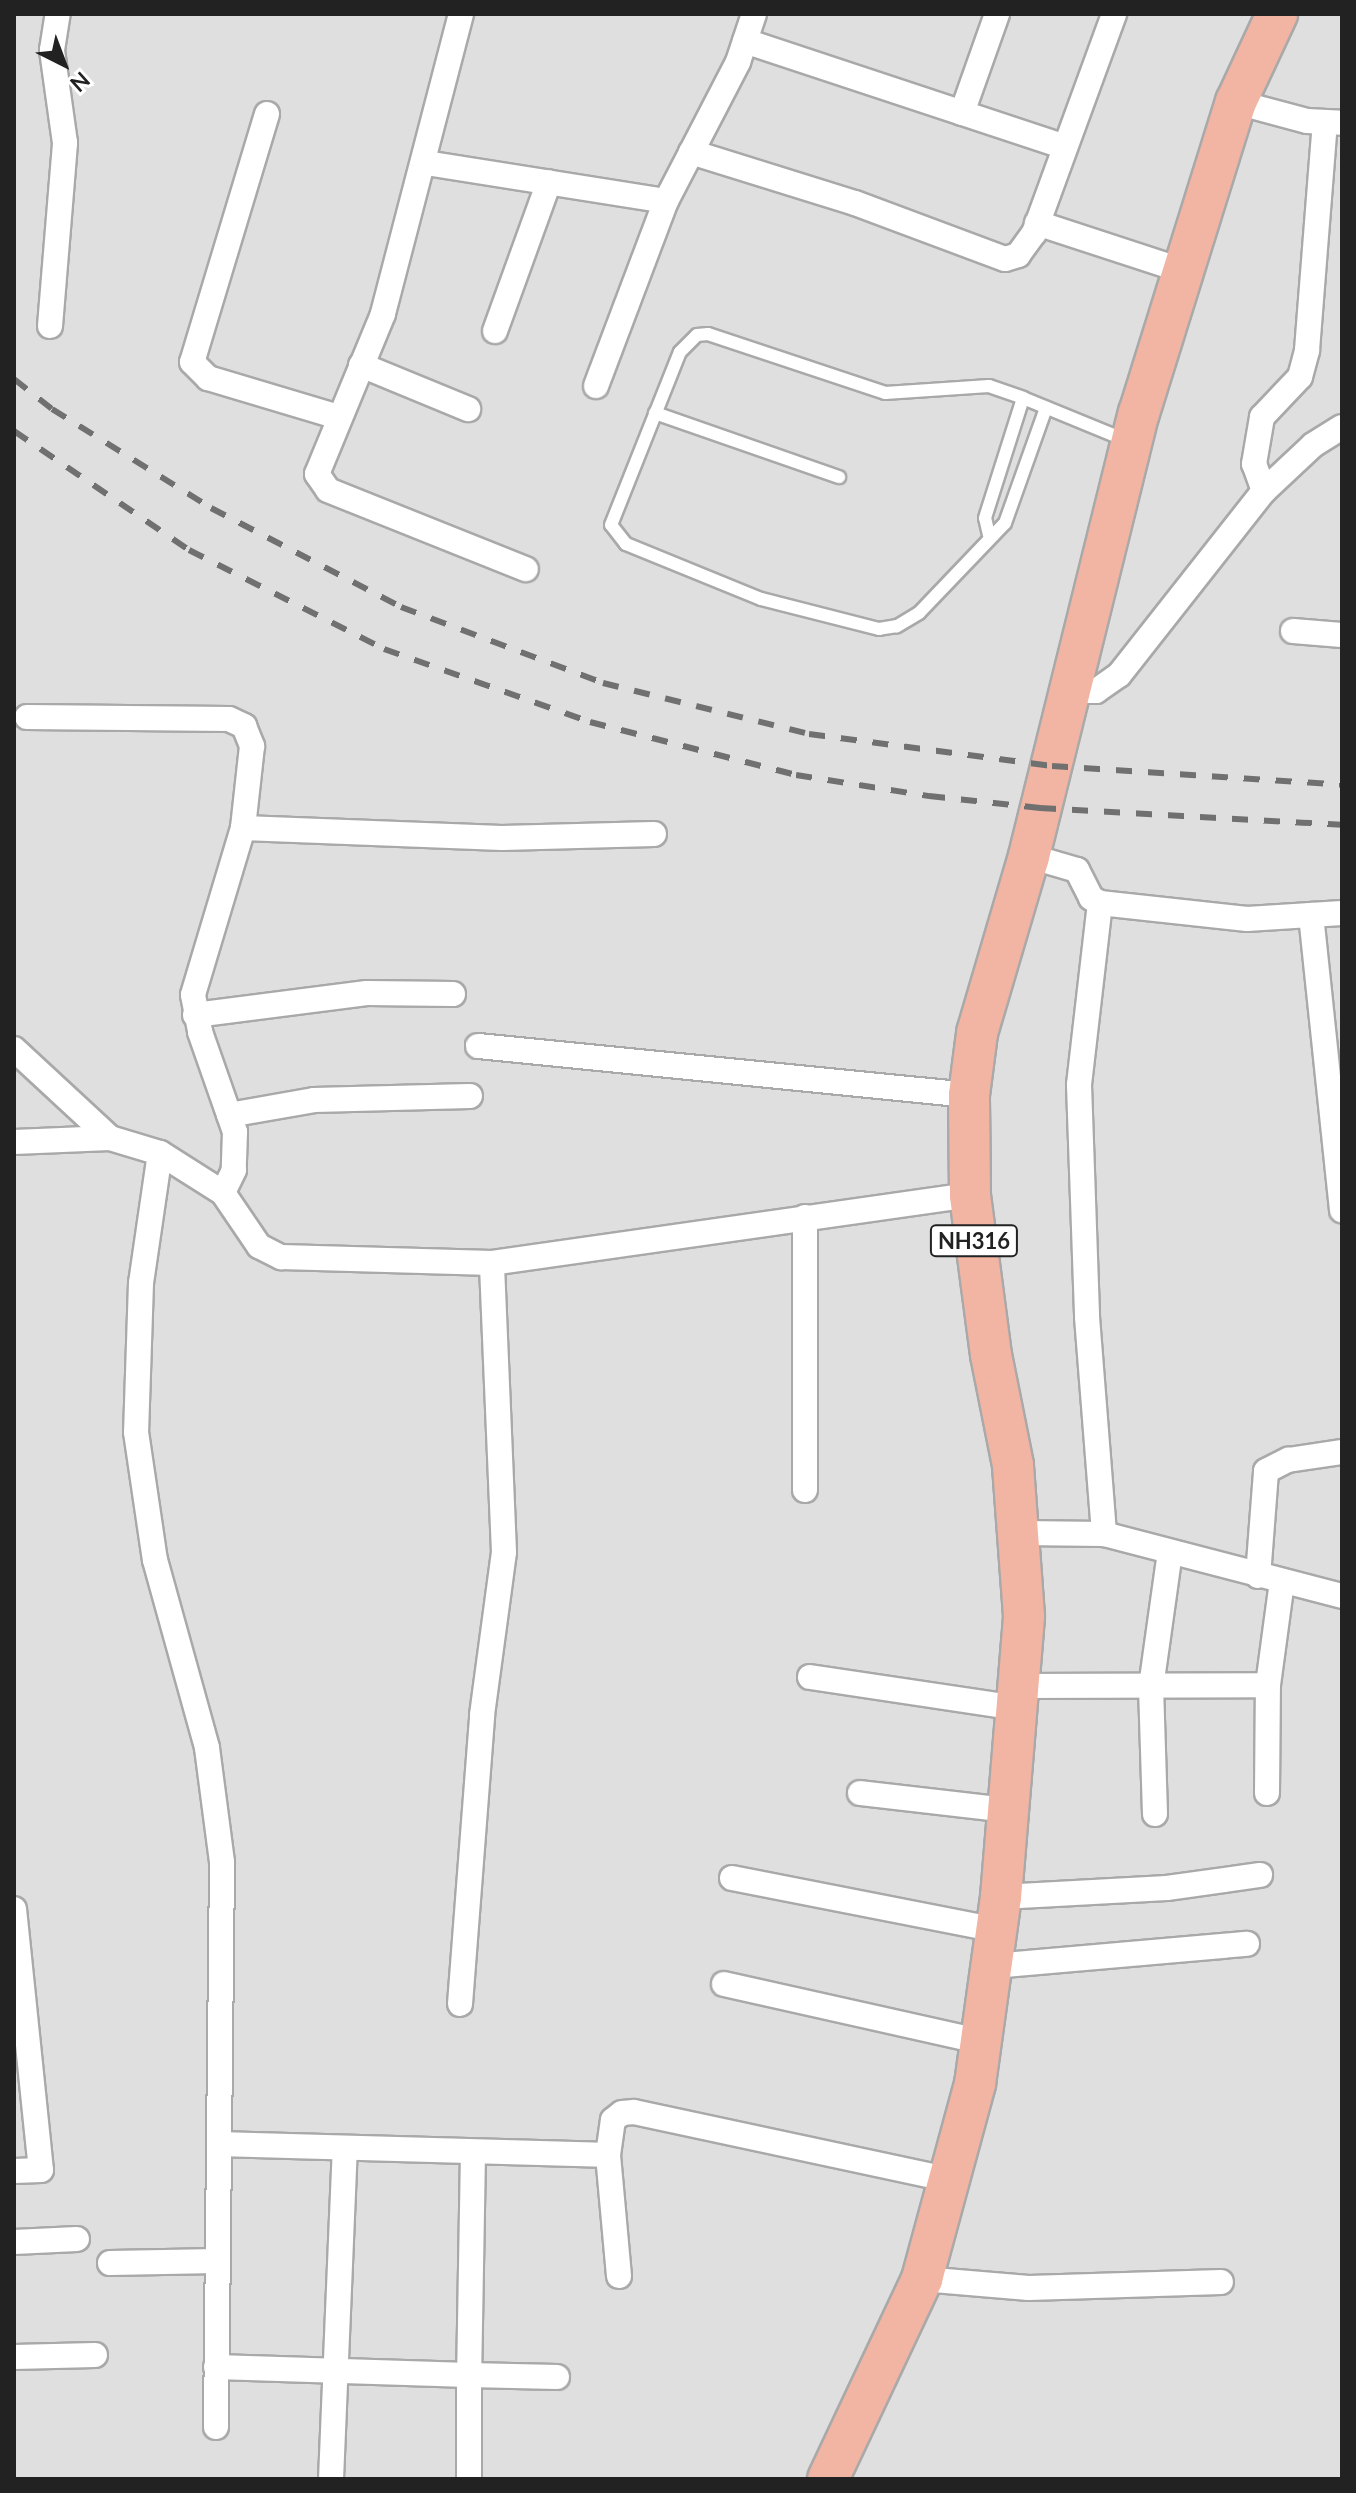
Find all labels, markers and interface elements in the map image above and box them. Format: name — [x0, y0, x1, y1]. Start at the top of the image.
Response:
north arrow — [24, 24, 104, 104]
text: N — [65, 66, 96, 98]
road number: NH316 — [928, 1223, 1020, 1259]

